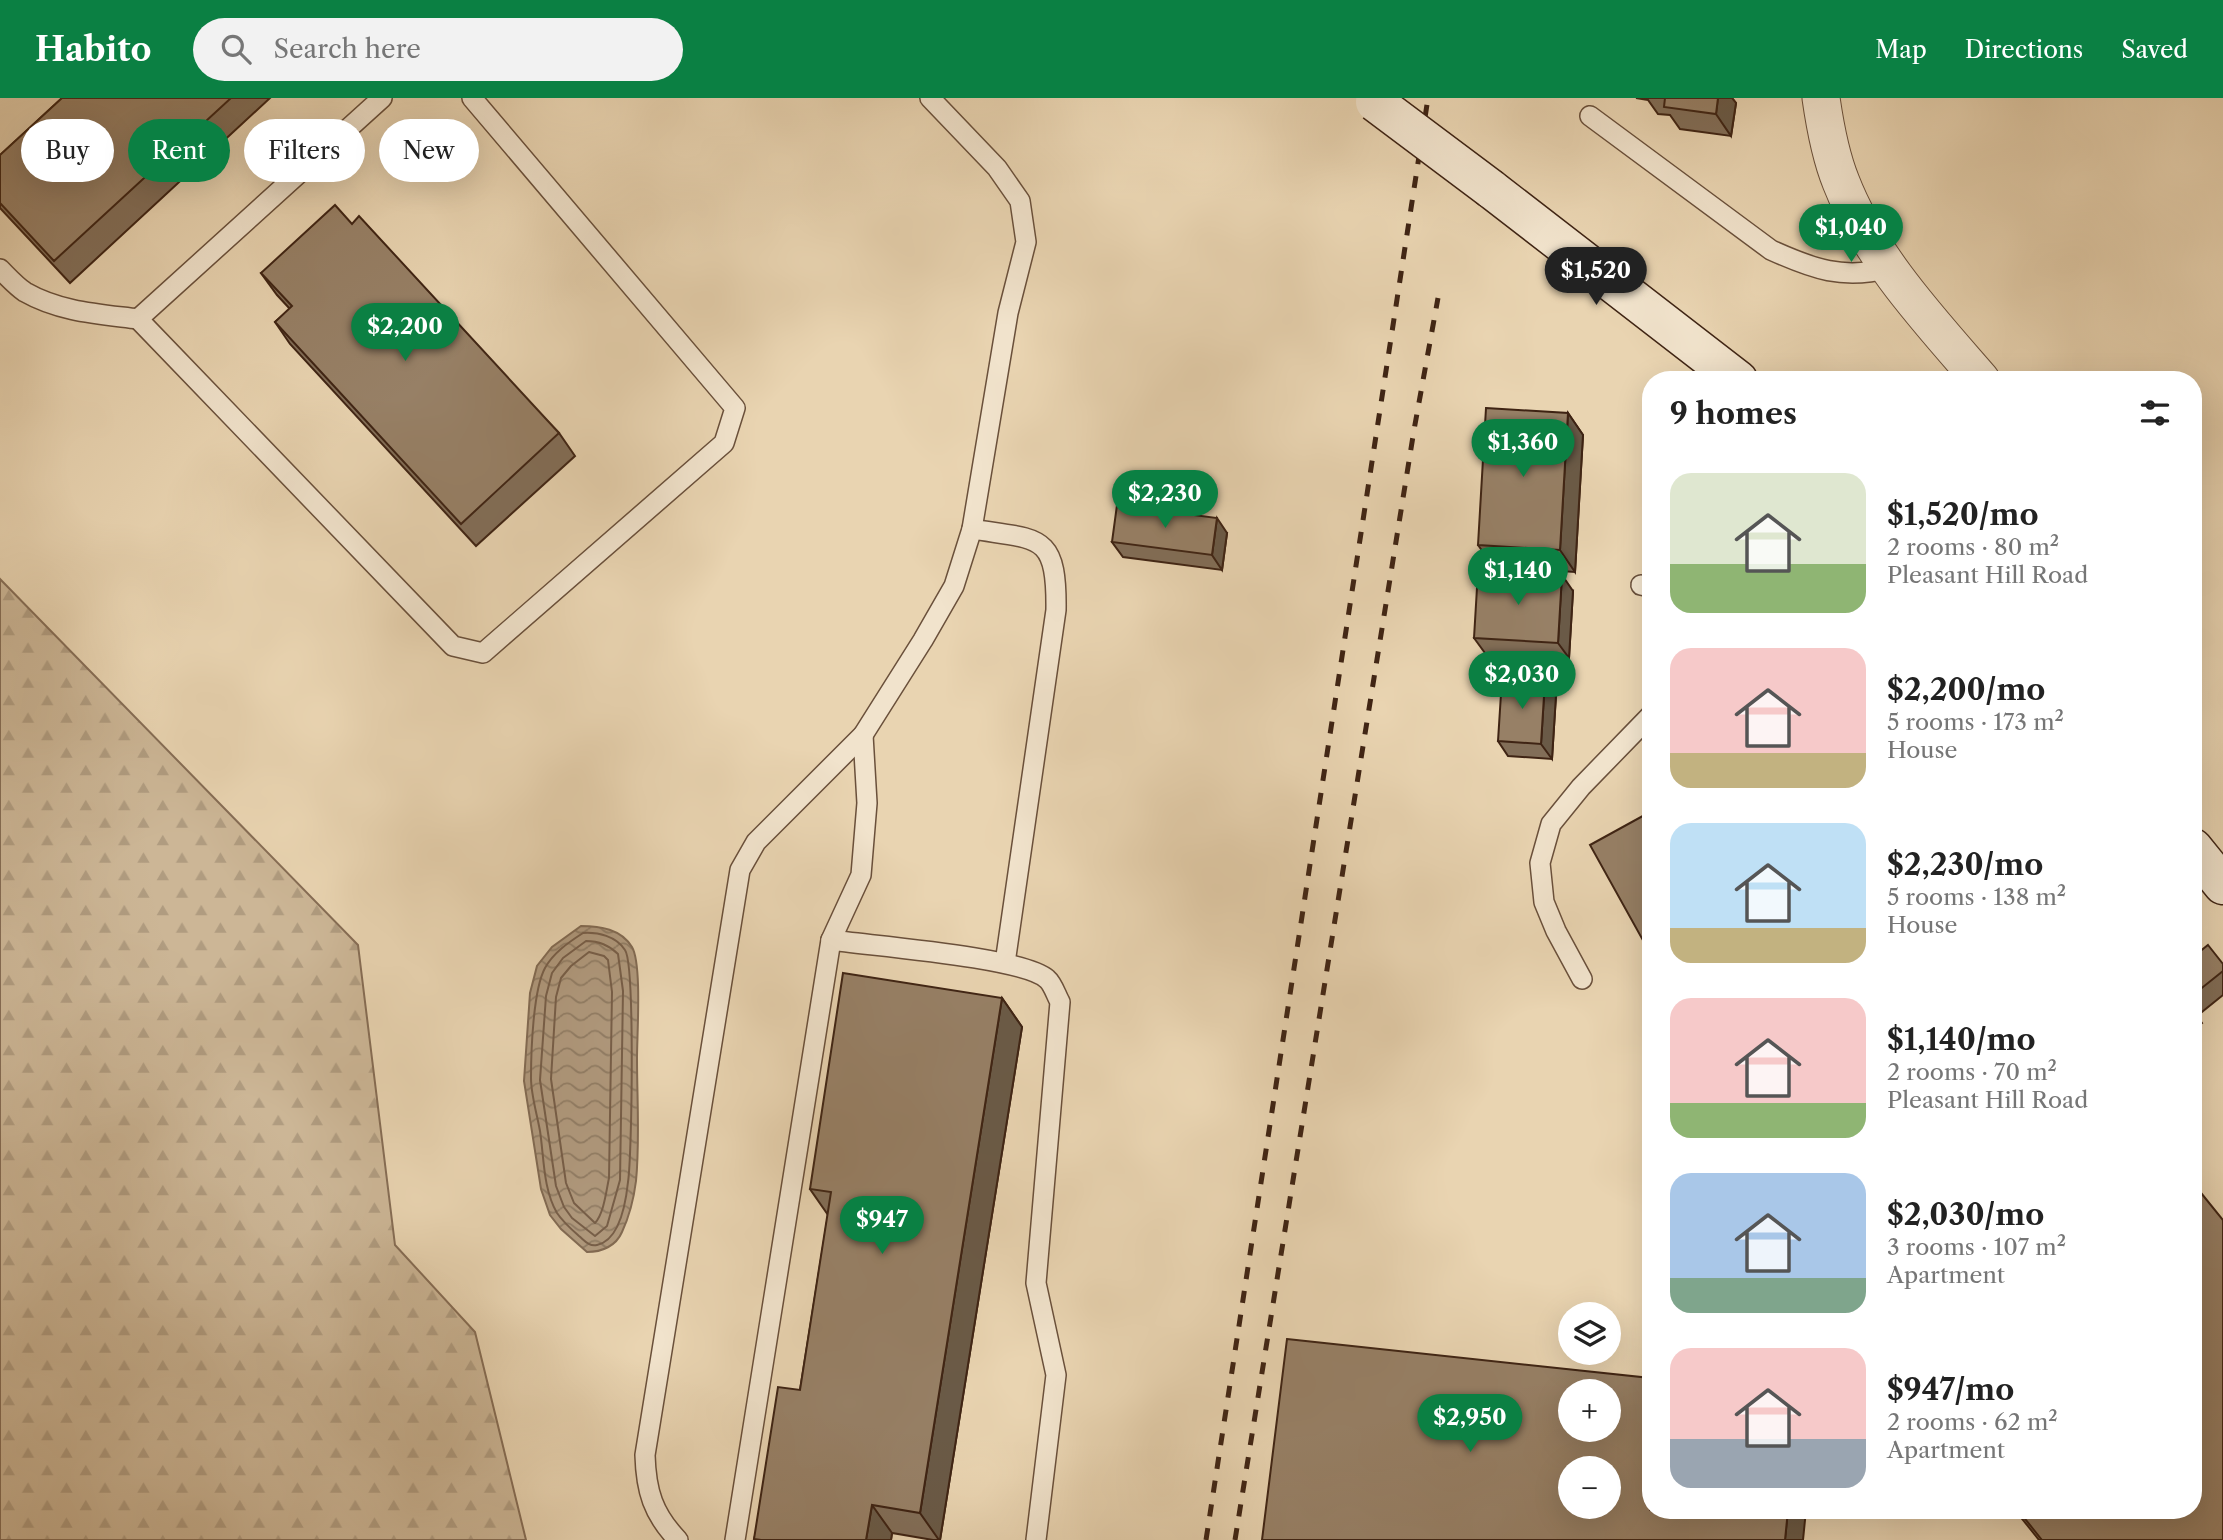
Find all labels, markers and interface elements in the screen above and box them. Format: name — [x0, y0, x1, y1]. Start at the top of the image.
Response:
search box — [193, 18, 683, 81]
text: Habito — [35, 29, 151, 70]
icon: search — [217, 30, 255, 68]
text: Search here — [273, 33, 421, 65]
text: Map — [1875, 35, 1927, 64]
text: Directions — [1965, 35, 2083, 64]
text: Saved — [2121, 35, 2188, 64]
chip: Buy — [21, 119, 114, 182]
chip: Rent — [128, 119, 230, 182]
chip: Filters — [244, 119, 365, 182]
chip: New — [379, 119, 479, 182]
pin: $1,040 — [1794, 204, 1908, 264]
text: $1,040 — [1815, 213, 1887, 241]
pin: $1,520 — [1539, 248, 1653, 307]
text: $1,520 — [1561, 256, 1631, 284]
pin: $2,200 — [348, 303, 462, 363]
text: $2,200 — [367, 312, 443, 340]
icon: filters — [2136, 394, 2174, 432]
text: 9 homes — [1670, 395, 1797, 432]
pin: $1,360 — [1466, 420, 1580, 479]
text: $1,360 — [1488, 428, 1558, 456]
pin: $2,230 — [1108, 470, 1222, 530]
text: $2,230 — [1128, 479, 1202, 507]
text: $1,520/mo — [1887, 496, 2039, 533]
icon: home — [1726, 501, 1810, 585]
text: 2 rooms · 80 m² — [1887, 533, 2059, 561]
pin: $1,140 — [1461, 547, 1575, 607]
text: $1,140 — [1484, 556, 1552, 584]
text: Pleasant Hill Road — [1887, 561, 2088, 589]
pin: $2,030 — [1465, 652, 1579, 711]
text: $2,030 — [1485, 660, 1559, 688]
text: $2,200/mo — [1887, 671, 2045, 708]
icon: home — [1726, 676, 1810, 760]
text: 5 rooms · 173 m² — [1887, 708, 2064, 736]
text: House — [1887, 736, 1957, 764]
text: $2,230/mo — [1887, 846, 2043, 883]
icon: home — [1726, 851, 1810, 935]
text: 5 rooms · 138 m² — [1887, 883, 2066, 911]
text: House — [1887, 911, 1957, 939]
text: $1,140/mo — [1887, 1021, 2036, 1058]
icon: home — [1726, 1026, 1810, 1110]
text: 2 rooms · 70 m² — [1887, 1058, 2057, 1086]
text: Pleasant Hill Road — [1887, 1086, 2088, 1114]
pin: $947 — [841, 1196, 923, 1256]
text: $2,030/mo — [1887, 1196, 2044, 1233]
icon: home — [1726, 1201, 1810, 1285]
text: $947 — [856, 1205, 908, 1233]
text: 3 rooms · 107 m² — [1887, 1233, 2066, 1261]
text: Apartment — [1887, 1261, 2005, 1289]
map controls — [1558, 1302, 1621, 1519]
button: layers — [1558, 1302, 1621, 1365]
text: $947/mo — [1887, 1371, 2014, 1408]
icon: home — [1726, 1376, 1810, 1460]
button: + — [1558, 1379, 1621, 1442]
pin: $2,950 — [1413, 1394, 1527, 1454]
text: $2,950 — [1433, 1403, 1507, 1431]
text: 2 rooms · 62 m² — [1887, 1408, 2058, 1436]
text: Apartment — [1887, 1436, 2005, 1464]
button: − — [1558, 1456, 1621, 1519]

